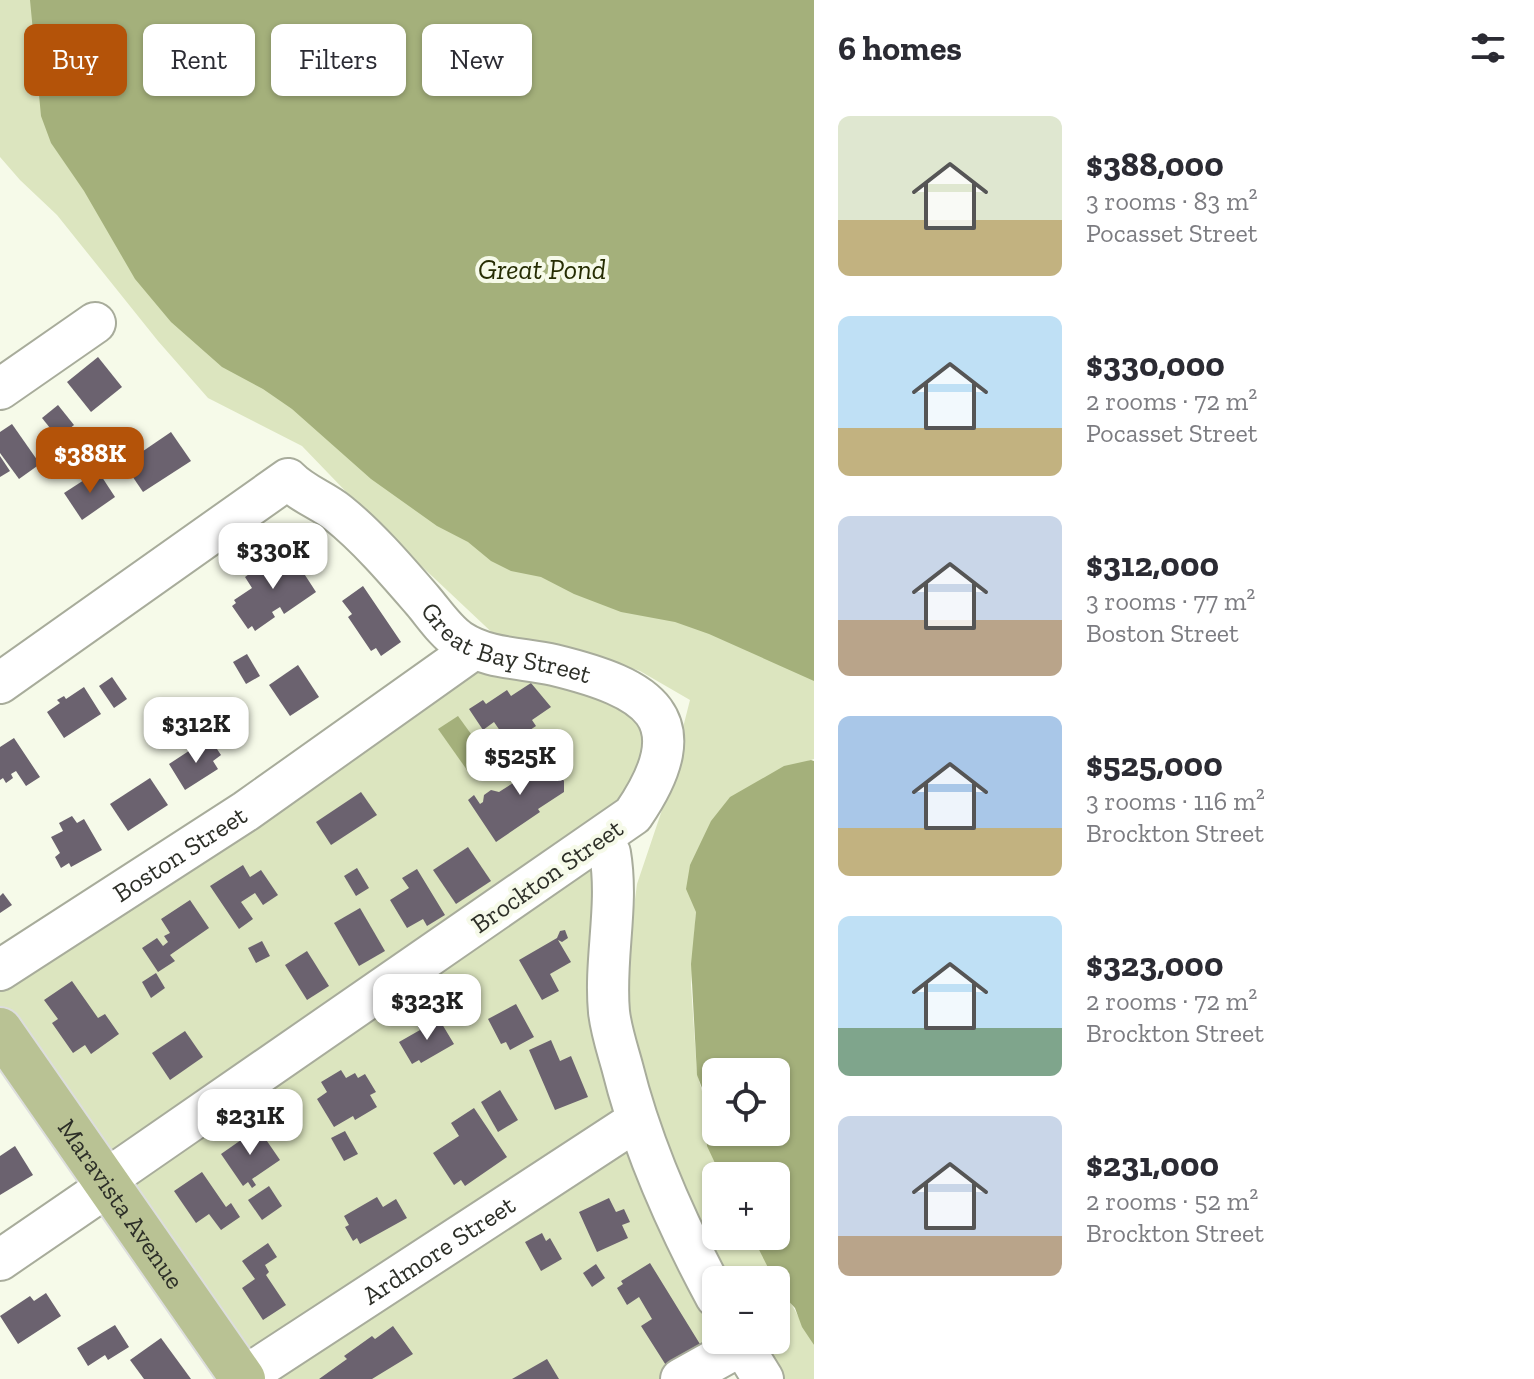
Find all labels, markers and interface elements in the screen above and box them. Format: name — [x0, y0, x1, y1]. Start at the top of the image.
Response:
chip: Buy — [24, 24, 127, 96]
chip: Rent — [143, 24, 255, 96]
chip: Filters — [271, 24, 406, 96]
chip: New — [422, 24, 532, 96]
icon: filters — [1466, 26, 1510, 70]
text: 6 homes — [838, 28, 962, 69]
text: $388,000 — [1086, 144, 1224, 185]
icon: home — [902, 148, 998, 244]
text: 3 rooms · 83 m² — [1086, 185, 1258, 217]
text: Pocasset Street — [1086, 217, 1257, 249]
water label: Great Pond — [478, 253, 606, 286]
text: $330,000 — [1086, 344, 1225, 385]
icon: home — [902, 348, 998, 444]
text: 2 rooms · 72 m² — [1086, 385, 1257, 417]
text: Pocasset Street — [1086, 417, 1257, 449]
pin: $388K — [34, 427, 146, 495]
text: $388K — [54, 437, 126, 469]
pin: $330K — [217, 523, 329, 591]
text: $330K — [237, 533, 309, 565]
text: $312,000 — [1086, 544, 1219, 585]
icon: home — [902, 548, 998, 644]
text: 3 rooms · 77 m² — [1086, 585, 1255, 617]
street label: Great Bay Street — [414, 596, 595, 690]
text: Boston Street — [1086, 617, 1239, 649]
pin: $312K — [140, 697, 252, 765]
text: $312K — [162, 707, 230, 739]
pin: $525K — [464, 729, 576, 797]
text: $525K — [484, 739, 556, 771]
text: $525,000 — [1086, 744, 1223, 785]
icon: home — [902, 748, 998, 844]
text: 3 rooms · 116 m² — [1086, 785, 1265, 817]
street label: Boston Street — [107, 799, 253, 909]
street label: Brockton Street — [465, 812, 629, 940]
text: Brockton Street — [1086, 817, 1264, 849]
text: $323,000 — [1086, 944, 1224, 985]
icon: home — [902, 948, 998, 1044]
pin: $323K — [371, 974, 483, 1042]
text: $323K — [391, 984, 463, 1016]
text: 2 rooms · 72 m² — [1086, 985, 1257, 1017]
text: Brockton Street — [1086, 1017, 1264, 1049]
map controls — [702, 1058, 790, 1354]
button: locate — [702, 1058, 790, 1146]
pin: $231K — [194, 1089, 306, 1157]
text: $231K — [216, 1099, 284, 1131]
street label: Maravista Avenue — [51, 1113, 191, 1295]
text: $231,000 — [1086, 1144, 1219, 1185]
icon: home — [902, 1148, 998, 1244]
button: + — [702, 1162, 790, 1250]
text: 2 rooms · 52 m² — [1086, 1185, 1258, 1217]
street label: Ardmore Street — [356, 1188, 521, 1311]
text: Brockton Street — [1086, 1217, 1264, 1249]
button: − — [702, 1266, 790, 1354]

